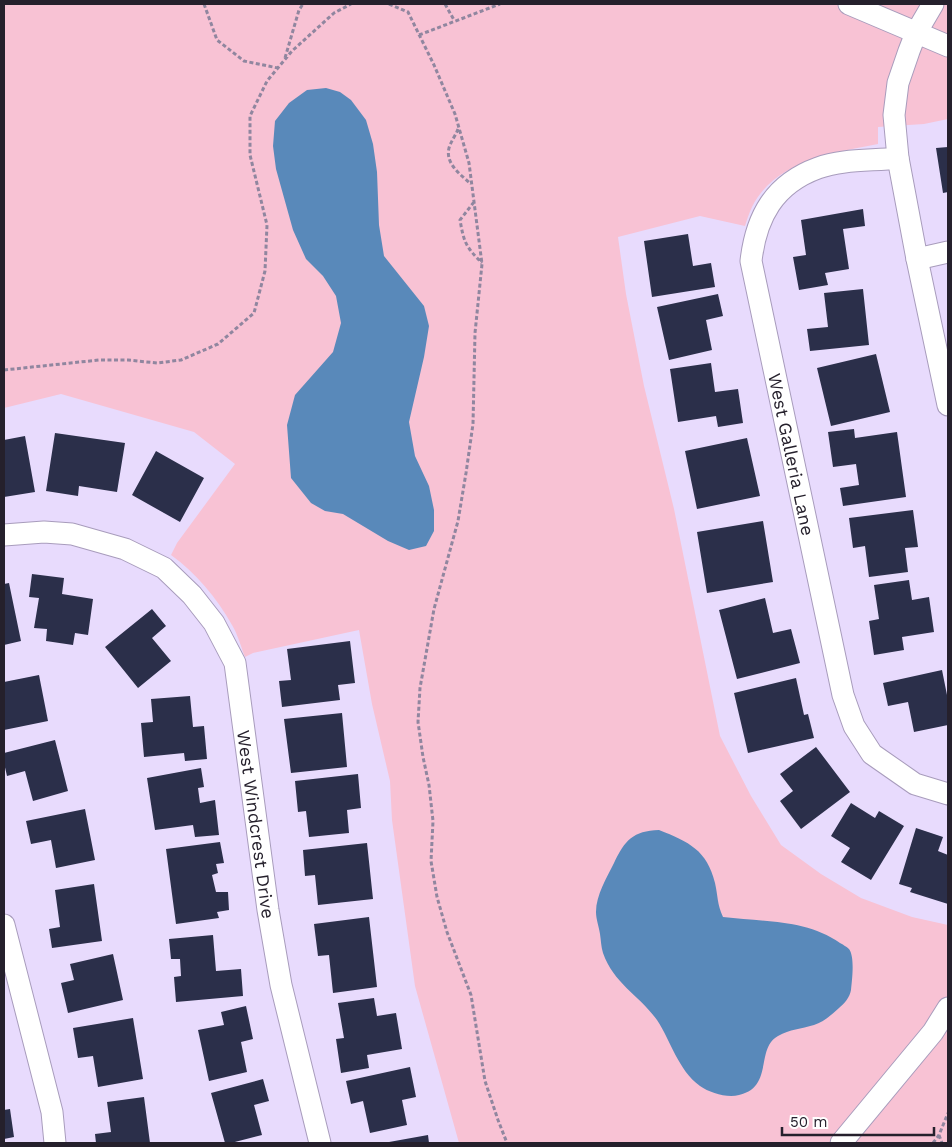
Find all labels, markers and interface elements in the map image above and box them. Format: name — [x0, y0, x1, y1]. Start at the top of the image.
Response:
street label: West Galleria Lane — [765, 371, 819, 537]
street label: West Windcrest Drive — [234, 729, 280, 920]
scale bar — [782, 1104, 934, 1136]
text: 50 m — [790, 1113, 827, 1131]

